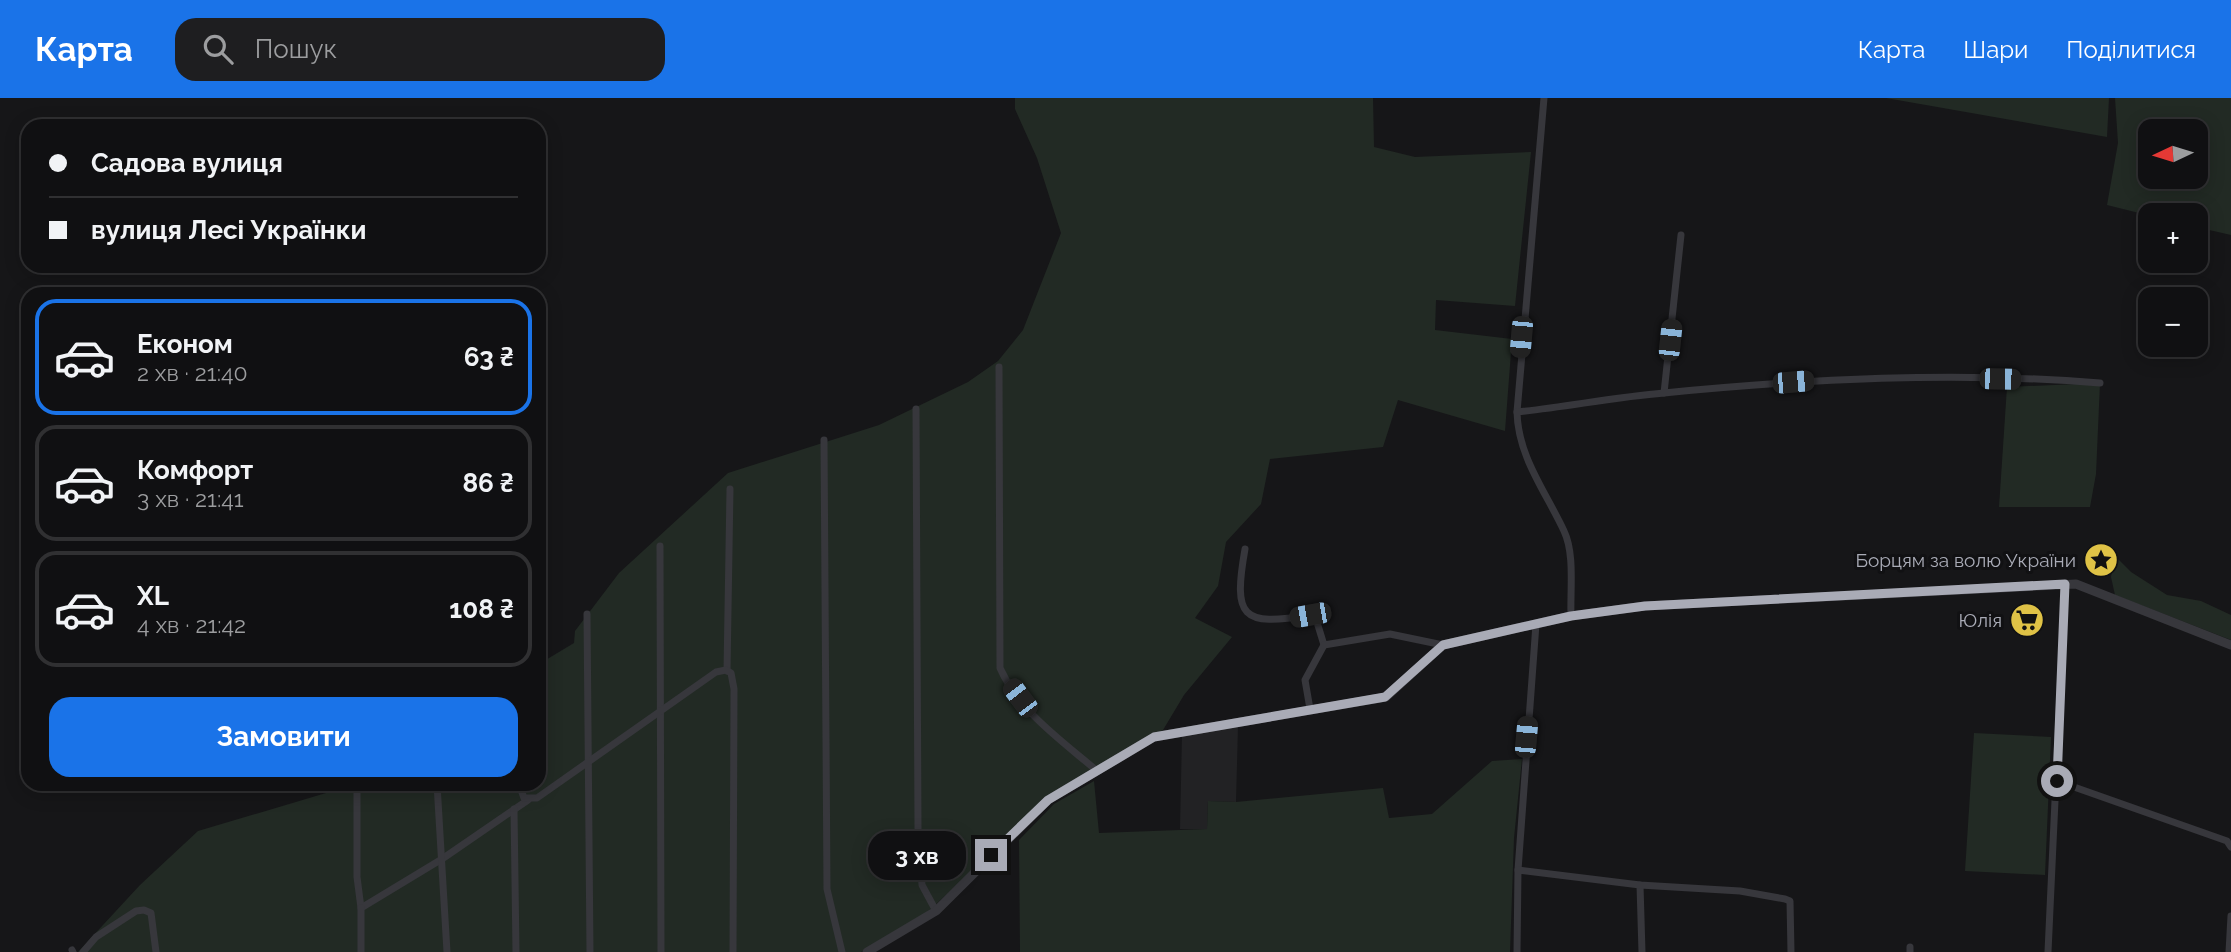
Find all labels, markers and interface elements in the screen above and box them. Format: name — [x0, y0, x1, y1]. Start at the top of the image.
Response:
search box — [175, 18, 665, 81]
text: Карта — [35, 30, 133, 69]
icon: search — [199, 30, 237, 68]
text: Пошук — [255, 34, 337, 64]
text: Карта — [1858, 35, 1925, 64]
text: Шари — [1963, 35, 2028, 64]
text: Поділитися — [2066, 35, 2196, 64]
north arrow — [2138, 119, 2208, 189]
map controls — [2138, 119, 2208, 357]
text: Садова вулиця — [91, 148, 283, 178]
button: + — [2138, 203, 2208, 273]
text: вулиця Лесі Українки — [91, 215, 366, 245]
button: − — [2138, 287, 2208, 357]
car — [1509, 315, 1534, 359]
car — [1658, 318, 1683, 362]
icon: car — [53, 326, 116, 389]
text: Економ — [137, 329, 233, 359]
text: 63 ₴ — [464, 342, 514, 372]
text: 2 хв · 21:40 — [137, 359, 248, 386]
car — [1979, 368, 2022, 390]
car — [1772, 370, 1815, 394]
icon: car — [53, 452, 116, 515]
text: Комфорт — [137, 455, 253, 485]
text: 86 ₴ — [462, 468, 514, 498]
text: 3 хв · 21:41 — [137, 485, 244, 512]
place icon: Борцям за волю України — [2082, 541, 2120, 579]
place label: Борцям за волю України — [1856, 549, 2076, 571]
icon: car — [53, 578, 116, 641]
text: XL — [137, 581, 169, 611]
text: 108 ₴ — [449, 594, 514, 624]
car — [1288, 601, 1333, 629]
supermarket icon: Юлія — [2008, 601, 2046, 639]
place label: Юлія — [1959, 609, 2002, 631]
text: 4 хв · 21:42 — [137, 611, 246, 638]
car — [999, 675, 1042, 721]
button: Замовити — [49, 697, 518, 777]
car — [1514, 715, 1539, 759]
route start — [2041, 765, 2073, 797]
callout: 3 хв — [869, 830, 967, 880]
route end — [975, 839, 1007, 871]
text: 3 хв — [895, 842, 939, 869]

